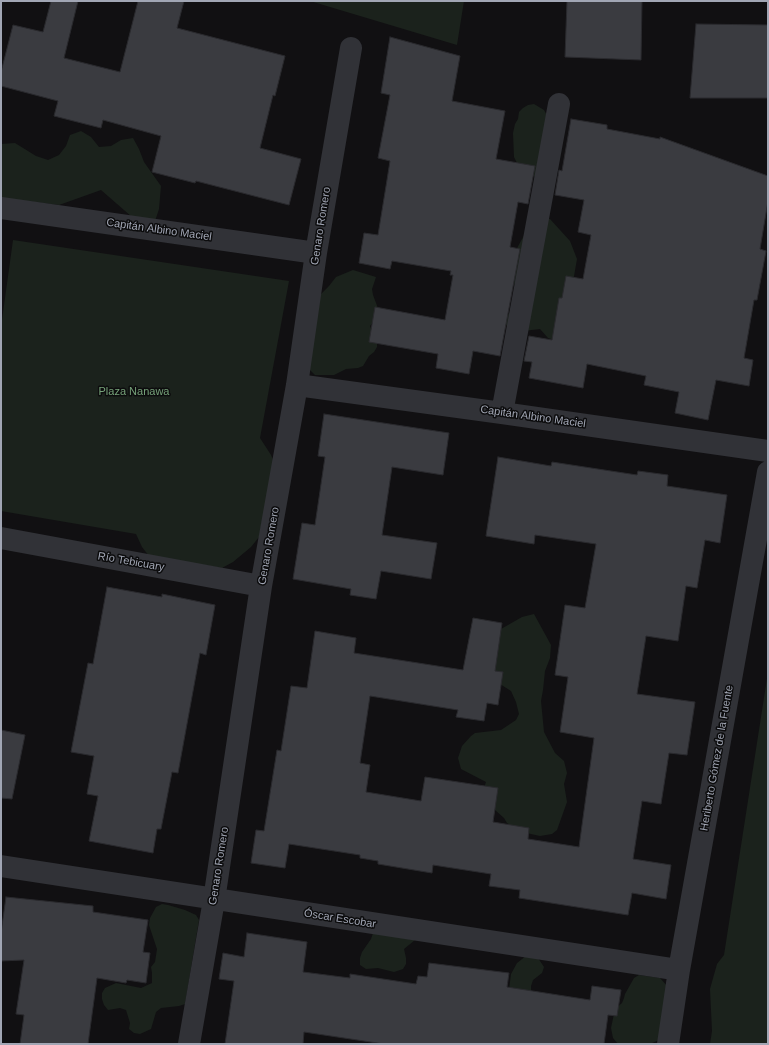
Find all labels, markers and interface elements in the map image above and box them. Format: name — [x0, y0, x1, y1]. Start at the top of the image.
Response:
street label: Genaro Romero — [308, 186, 334, 266]
street label: Capitán Albino Maciel — [105, 216, 213, 244]
park label: Plaza Nanawa — [99, 385, 169, 399]
street label: Capitán Albino Maciel — [479, 403, 587, 431]
street label: Genaro Romero — [256, 506, 282, 586]
street label: Río Tebicuary — [97, 550, 165, 574]
street label: Heriberto Gómez de la Fuente — [698, 684, 736, 832]
street label: Genaro Romero — [206, 826, 232, 906]
street label: Óscar Escobar — [303, 907, 377, 931]

